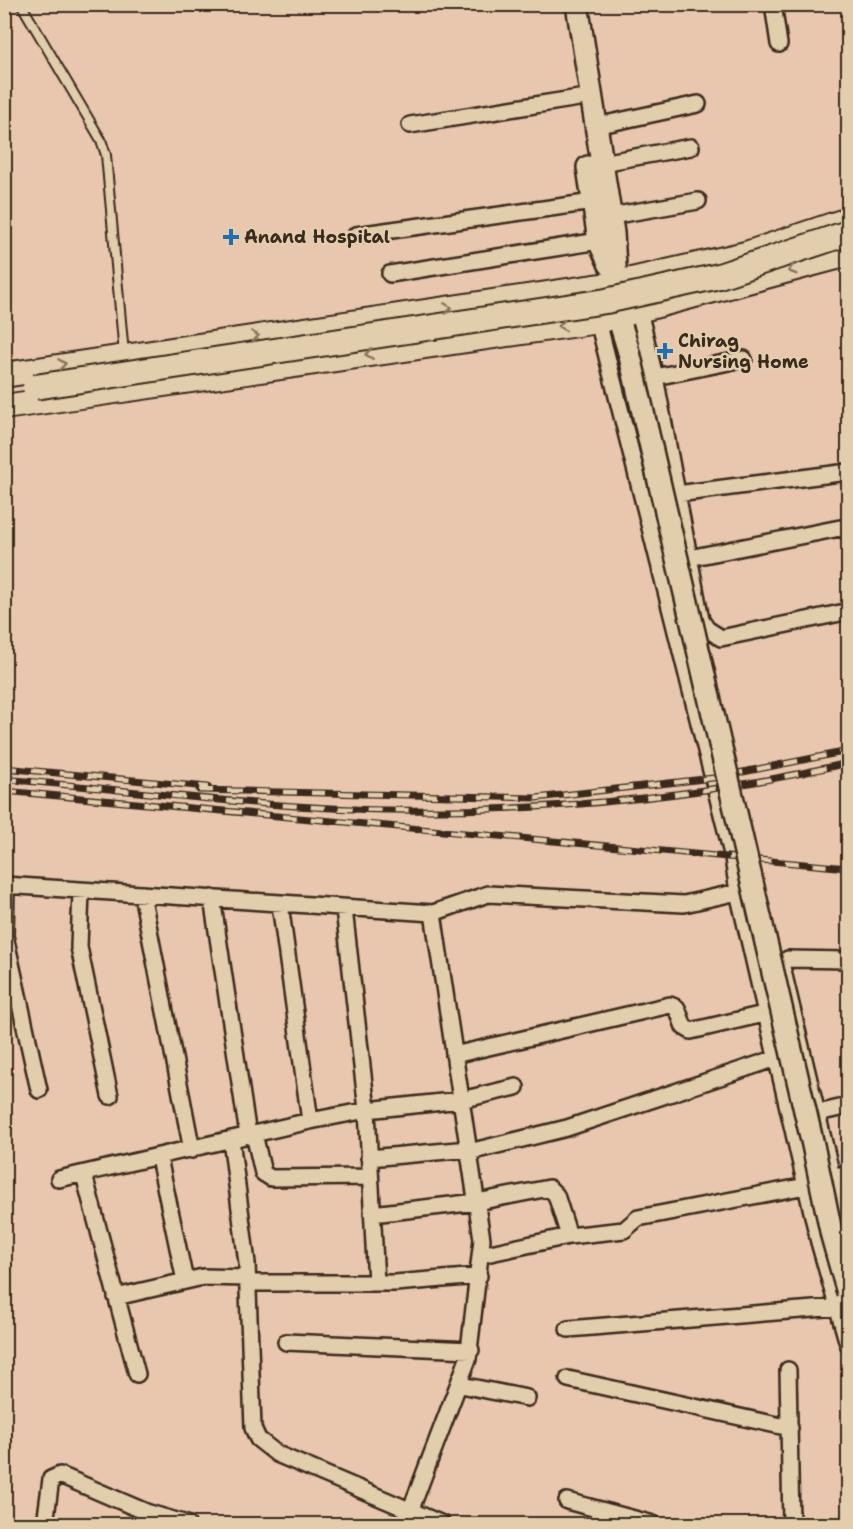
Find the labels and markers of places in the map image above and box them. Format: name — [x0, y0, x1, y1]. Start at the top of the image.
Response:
place label: Anand Hospital — [244, 225, 390, 249]
marker: Anand Hospital — [222, 228, 240, 246]
place label: Chirag Nursing Home — [678, 329, 809, 374]
marker: Chirag Nursing Home — [656, 342, 674, 360]

